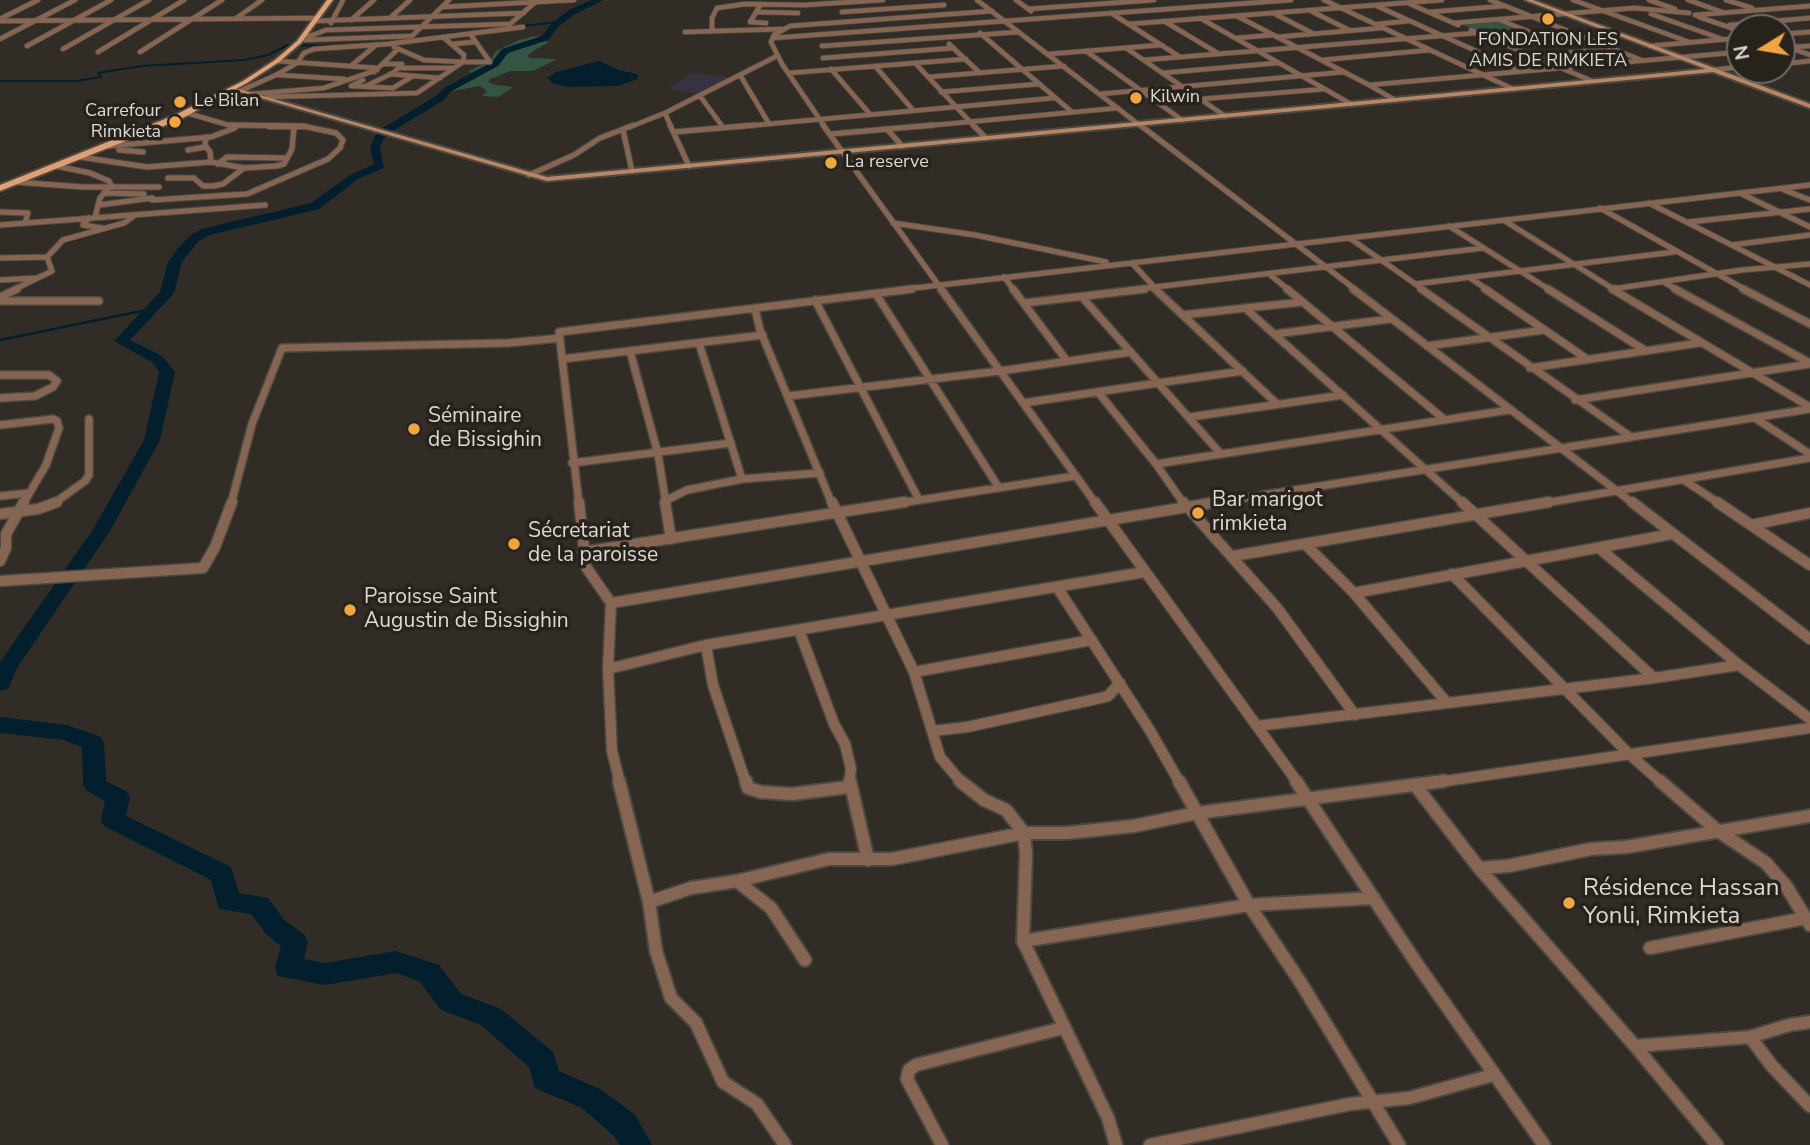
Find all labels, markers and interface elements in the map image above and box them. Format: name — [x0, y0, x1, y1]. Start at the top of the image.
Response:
marker: FONDATION LES AMIS DE RIMKIETA — [1540, 11, 1556, 27]
north arrow — [1726, 14, 1796, 84]
place label: FONDATION LES AMIS DE RIMKIETA — [1469, 30, 1627, 72]
text: N — [1728, 43, 1756, 62]
place label: Kilwin — [1150, 87, 1200, 109]
marker: Kilwin — [1128, 90, 1144, 106]
place label: Le Bilan — [194, 91, 259, 113]
marker: Le Bilan — [172, 94, 188, 110]
place label: Carrefour Rimkieta — [85, 101, 161, 144]
marker: Carrefour Rimkieta — [167, 114, 183, 130]
place label: La reserve — [845, 152, 929, 174]
marker: La reserve — [823, 155, 839, 171]
place label: Séminaire de Bissighin — [428, 404, 542, 454]
marker: Séminaire de Bissighin — [406, 421, 422, 437]
place label: Bar marigot rimkieta — [1212, 488, 1323, 538]
marker: Bar marigot rimkieta — [1190, 505, 1206, 521]
place label: Sécretariat de la paroisse — [528, 519, 658, 569]
marker: Sécretariat de la paroisse — [506, 536, 522, 552]
place label: Paroisse Saint Augustin de Bissighin — [364, 585, 569, 635]
marker: Paroisse Saint Augustin de Bissighin — [342, 602, 358, 618]
place label: Résidence Hassan Yonli, Rimkieta — [1583, 875, 1779, 931]
marker: Résidence Hassan Yonli, Rimkieta — [1561, 895, 1577, 911]

